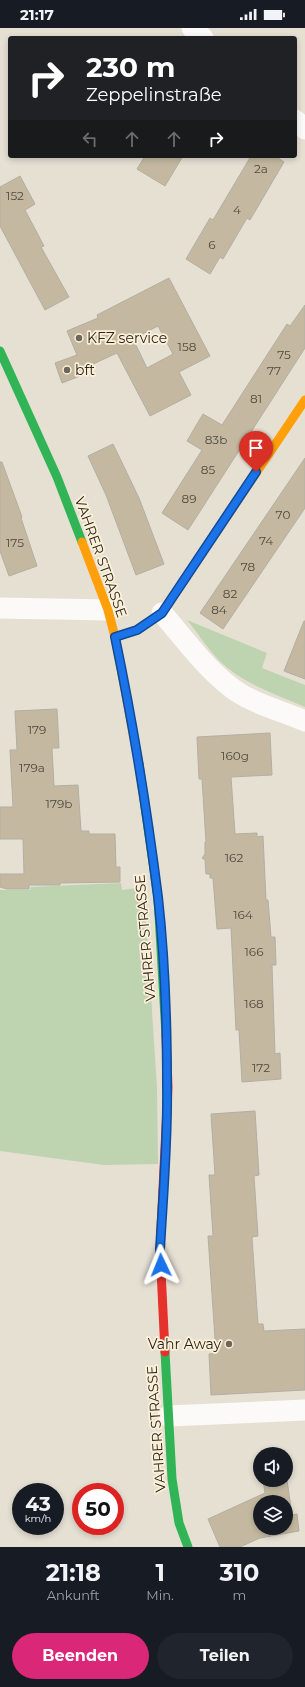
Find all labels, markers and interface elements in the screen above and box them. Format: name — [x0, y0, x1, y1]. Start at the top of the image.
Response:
text: 21:17 — [20, 5, 54, 24]
text: 230 m — [86, 50, 175, 84]
icon: right — [20, 52, 72, 104]
text: Zeppelinstraße — [86, 84, 222, 106]
icon: left — [79, 128, 101, 150]
icon: ahead — [121, 128, 143, 150]
icon: ahead — [163, 128, 185, 150]
icon: right — [205, 128, 227, 150]
house number: 2a — [254, 161, 268, 176]
house number: 152 — [6, 188, 24, 203]
house number: 4 — [233, 202, 241, 217]
house number: 6 — [208, 237, 216, 252]
place label: KFZ service — [87, 329, 167, 347]
marker: KFZ service — [74, 333, 84, 343]
house number: 158 — [178, 339, 197, 354]
house number: 75 — [277, 347, 291, 362]
place label: bft — [75, 361, 95, 379]
house number: 77 — [267, 363, 281, 378]
marker: bft — [62, 365, 72, 375]
house number: 81 — [250, 391, 262, 406]
pin — [239, 431, 273, 472]
house number: 83b — [205, 432, 227, 447]
icon: arrive — [245, 437, 267, 459]
house number: 85 — [201, 462, 215, 477]
house number: 89 — [182, 491, 196, 506]
street label: VAHRER STRASSE — [71, 494, 131, 620]
house number: 70 — [276, 507, 290, 522]
house number: 74 — [259, 533, 273, 548]
house number: 175 — [6, 535, 24, 550]
house number: 78 — [241, 559, 256, 574]
house number: 82 — [223, 586, 237, 601]
house number: 84 — [211, 602, 227, 617]
house number: 179 — [28, 722, 46, 737]
house number: 160g — [221, 748, 249, 763]
house number: 179a — [19, 760, 45, 775]
house number: 179b — [46, 796, 72, 811]
house number: 162 — [225, 850, 243, 865]
street label: VAHRER STRASSE — [130, 874, 160, 1002]
house number: 164 — [233, 907, 253, 922]
house number: 166 — [245, 944, 263, 959]
house number: 168 — [244, 996, 264, 1011]
house number: 172 — [252, 1060, 270, 1075]
position arrow — [140, 1244, 182, 1286]
place label: Vahr Away — [148, 1335, 221, 1353]
marker: Vahr Away — [224, 1339, 234, 1349]
street label: VAHRER STRASSE — [143, 1365, 169, 1493]
map controls — [253, 1447, 293, 1535]
button: sound — [253, 1447, 293, 1487]
speed limit sign: 50 — [72, 1483, 124, 1535]
text: 43 — [25, 1492, 51, 1516]
button: layers — [253, 1495, 293, 1535]
text: km/h — [25, 1512, 51, 1525]
text: 21:18 — [46, 1558, 101, 1587]
text: 1 — [155, 1558, 165, 1587]
text: 310 — [219, 1558, 259, 1587]
text: Ankunft — [47, 1587, 100, 1603]
text: Min. — [146, 1587, 174, 1603]
text: m — [233, 1587, 246, 1603]
button: Beenden — [12, 1633, 149, 1679]
button: Teilen — [157, 1633, 293, 1679]

